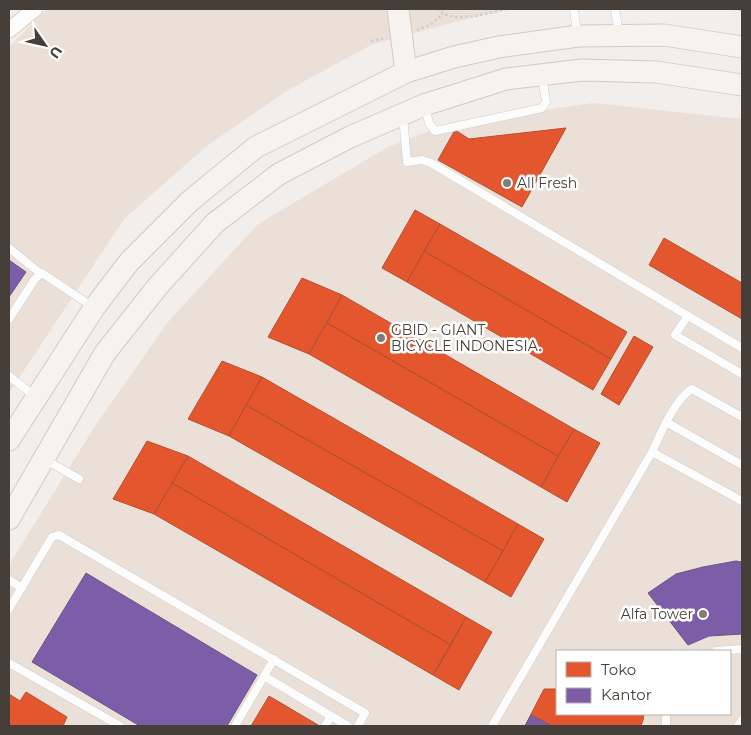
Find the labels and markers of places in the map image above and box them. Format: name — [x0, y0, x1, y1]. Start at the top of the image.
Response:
place label: All Fresh — [517, 174, 577, 192]
marker: All Fresh — [501, 177, 513, 189]
place label: GBID - GIANT BICYCLE INDONESIA. — [391, 321, 541, 355]
marker: GBID - GIANT BICYCLE INDONESIA. — [375, 332, 387, 344]
place label: Alfa Tower — [621, 605, 693, 623]
marker: Alfa Tower — [697, 608, 709, 620]

